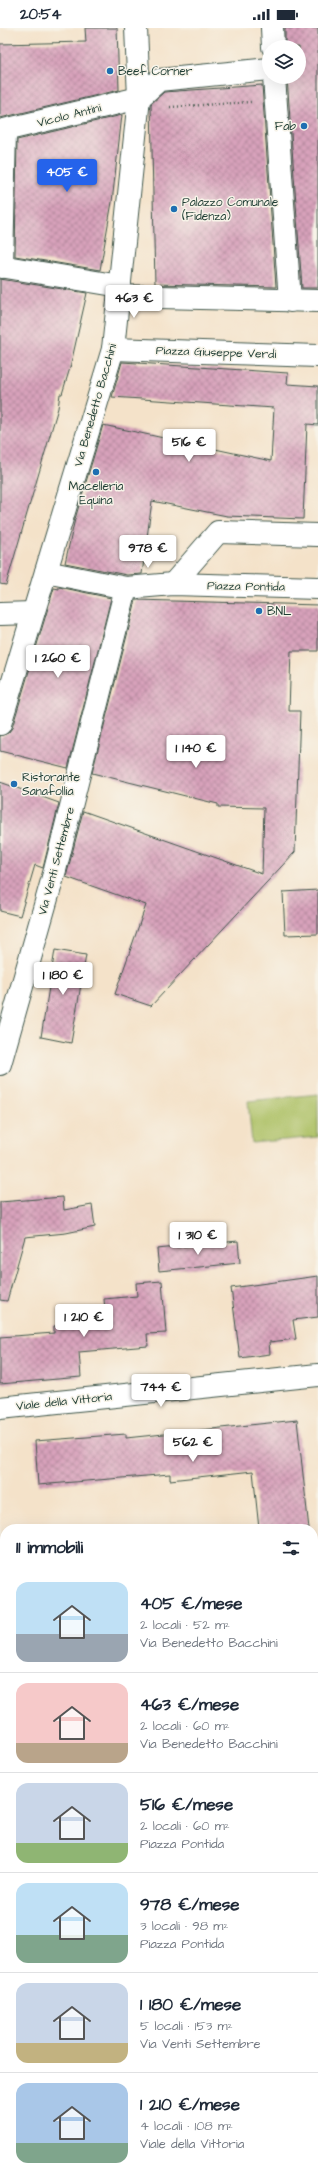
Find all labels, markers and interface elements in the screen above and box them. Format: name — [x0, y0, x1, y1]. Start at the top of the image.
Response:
text: 20:54 — [20, 4, 61, 25]
map controls — [262, 40, 306, 84]
button: layers — [262, 40, 306, 84]
place label: Beef Corner — [118, 63, 193, 80]
marker: Beef Corner — [105, 66, 115, 76]
street label: Vicolo Antini — [35, 99, 103, 132]
place label: Fab — [275, 118, 296, 135]
marker: Fab — [299, 121, 309, 131]
pin: 405 € — [39, 159, 95, 193]
text: 405 € — [46, 163, 88, 181]
place label: Palazzo Comunale (Fidenza) — [182, 194, 279, 225]
marker: Palazzo Comunale (Fidenza) — [169, 204, 179, 214]
pin: 463 € — [106, 285, 162, 319]
text: 463 € — [114, 289, 154, 307]
street label: Via Benedetto Bacchini — [70, 342, 121, 469]
street label: Piazza Giuseppe Verdi — [156, 342, 277, 363]
pin: 516 € — [161, 429, 217, 463]
text: 516 € — [172, 433, 206, 451]
marker: Macelleria Equina — [91, 467, 101, 477]
place label: Macelleria Equina — [69, 478, 123, 509]
pin: 978 € — [120, 535, 176, 569]
text: 978 € — [128, 539, 168, 557]
street label: Piazza Pontida — [207, 577, 285, 596]
place label: BNL — [267, 603, 292, 620]
marker: BNL — [254, 606, 264, 616]
pin: 1 260 € — [21, 645, 95, 679]
text: 1 260 € — [35, 649, 81, 667]
pin: 1 140 € — [159, 735, 233, 769]
text: 1 140 € — [175, 739, 217, 757]
place label: Ristorante Sanafollia — [22, 769, 81, 800]
marker: Ristorante Sanafollia — [9, 779, 19, 789]
street label: Via Venti Settembre — [34, 805, 79, 917]
pin: 1 180 € — [26, 962, 100, 996]
text: 1 180 € — [43, 966, 83, 984]
pin: 1 310 € — [161, 1222, 235, 1256]
text: 1 310 € — [179, 1226, 217, 1244]
pin: 1 210 € — [47, 1304, 121, 1338]
text: 1 210 € — [64, 1308, 104, 1326]
pin: 744 € — [133, 1374, 189, 1408]
text: 744 € — [140, 1378, 182, 1396]
street label: Viale della Vittoria — [15, 1388, 113, 1415]
pin: 562 € — [165, 1429, 221, 1463]
text: 562 € — [173, 1433, 213, 1451]
text: 11 immobili — [16, 1536, 83, 1560]
icon: filters — [280, 1537, 302, 1559]
text: 405 €/mese — [140, 1592, 243, 1616]
icon: home — [48, 1598, 96, 1646]
text: 2 locali · 52 m² — [140, 1616, 230, 1634]
text: Via Benedetto Bacchini — [140, 1634, 278, 1652]
text: 463 €/mese — [140, 1693, 239, 1717]
icon: home — [48, 1699, 96, 1747]
text: 2 locali · 60 m² — [140, 1717, 230, 1735]
text: Via Benedetto Bacchini — [140, 1735, 278, 1753]
text: 516 €/mese — [140, 1793, 233, 1817]
icon: home — [48, 1799, 96, 1847]
text: 2 locali · 60 m² — [140, 1817, 230, 1835]
text: Piazza Pontida — [140, 1835, 224, 1853]
text: 978 €/mese — [140, 1893, 239, 1917]
icon: home — [48, 1899, 96, 1947]
text: 3 locali · 98 m² — [140, 1917, 228, 1935]
text: Piazza Pontida — [140, 1935, 224, 1953]
text: 1 180 €/mese — [140, 1993, 241, 2017]
icon: home — [48, 1999, 96, 2047]
text: 5 locali · 153 m² — [140, 2017, 233, 2035]
text: Via Venti Settembre — [140, 2035, 261, 2053]
text: 1 210 €/mese — [140, 2093, 240, 2117]
icon: home — [48, 2099, 96, 2147]
text: 4 locali · 108 m² — [140, 2117, 233, 2135]
text: Viale della Vittoria — [140, 2135, 244, 2153]

